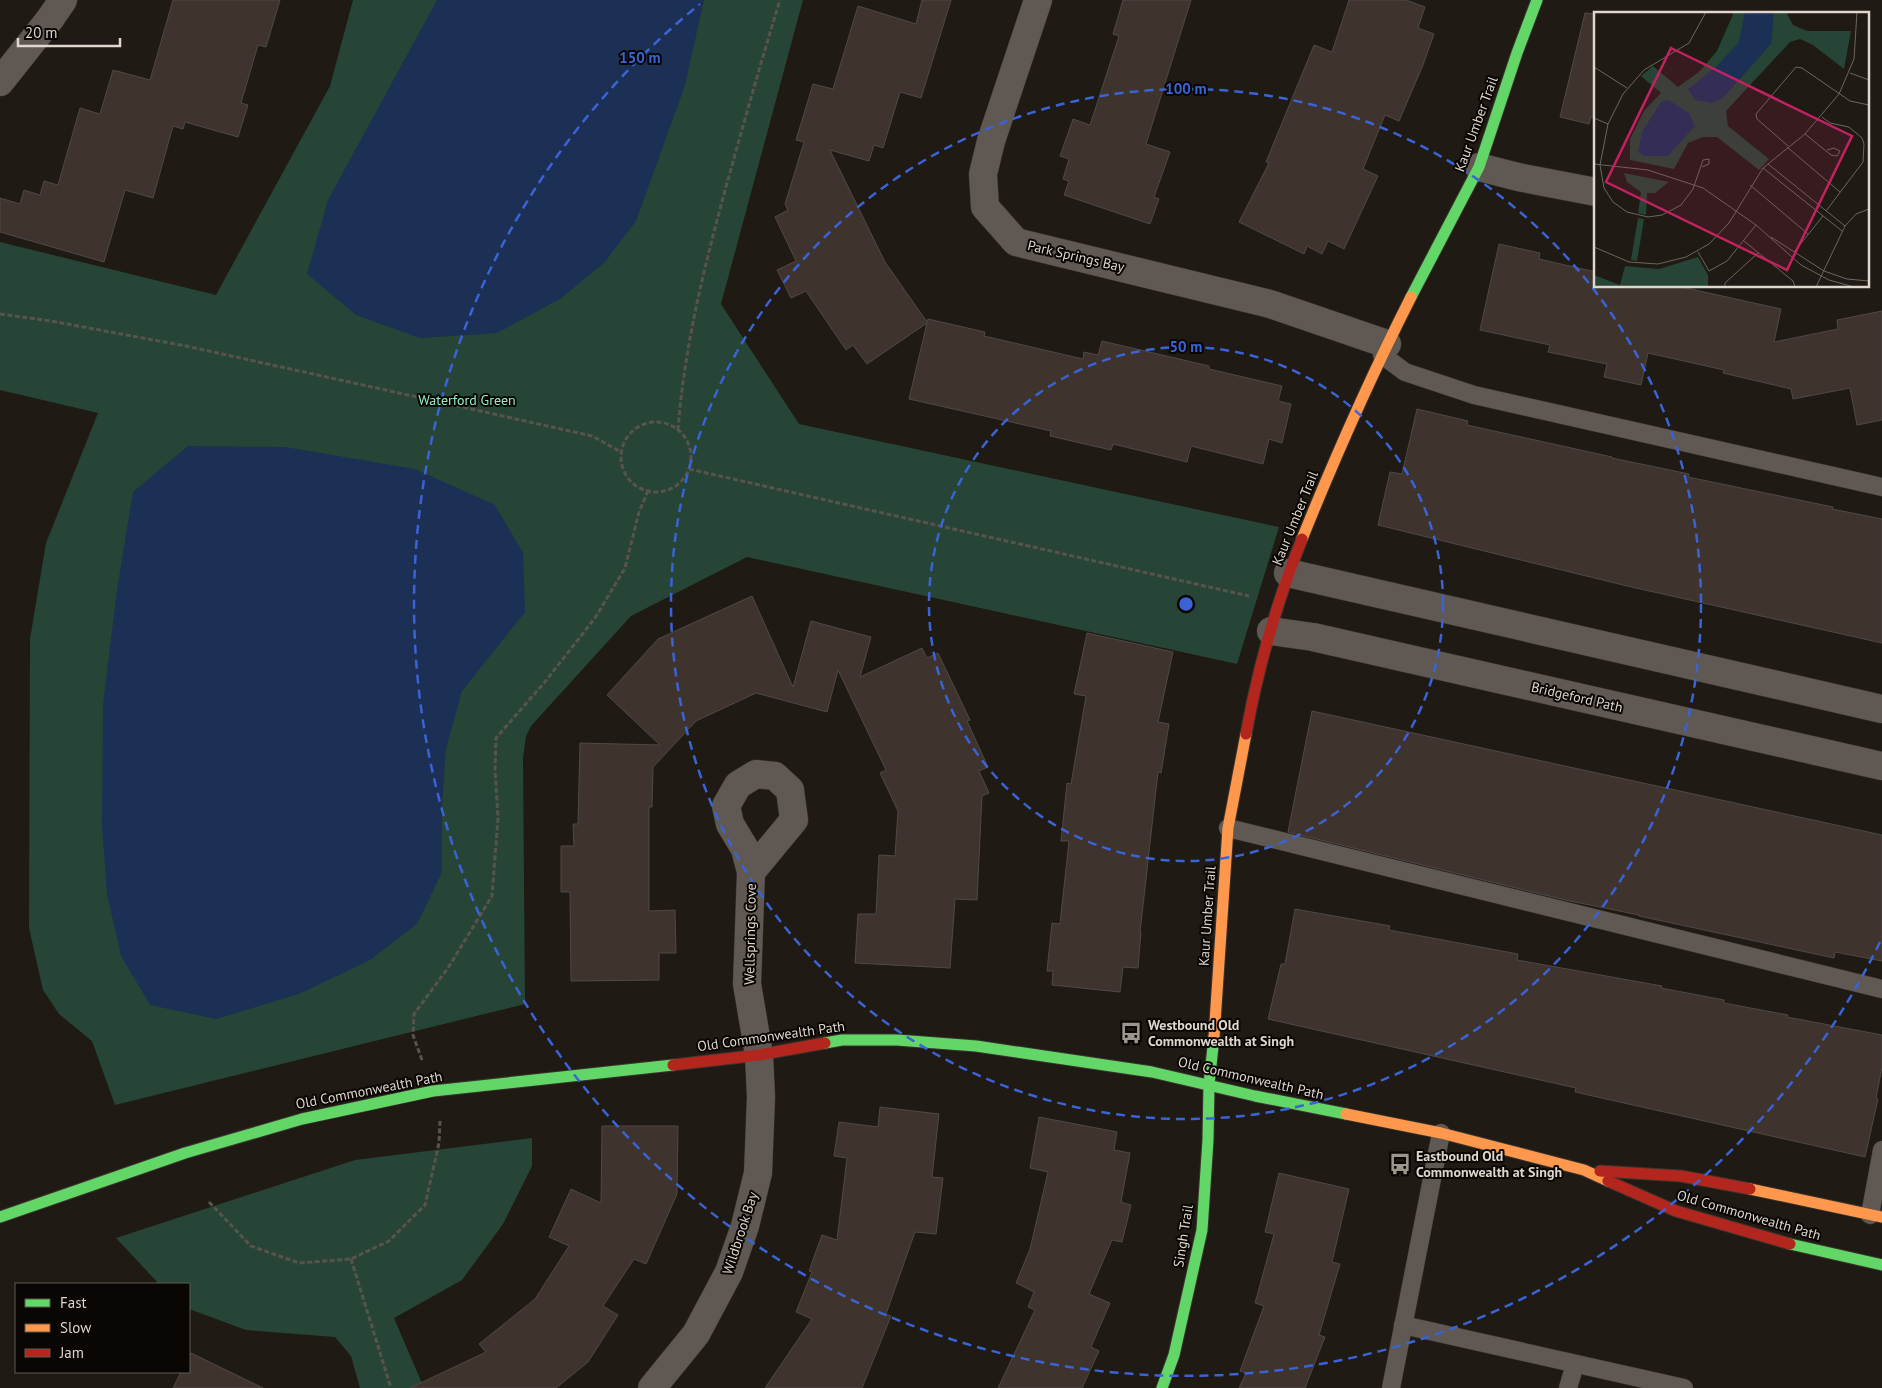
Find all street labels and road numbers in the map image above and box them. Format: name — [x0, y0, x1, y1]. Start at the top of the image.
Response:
street label: Kaur Umber Trail — [1450, 74, 1502, 174]
street label: Park Springs Bay — [1026, 236, 1127, 276]
street label: Kaur Umber Trail — [1268, 468, 1322, 568]
street label: Bridgeford Path — [1529, 678, 1625, 716]
street label: Kaur Umber Trail — [1195, 865, 1219, 967]
street label: Wellsprings Cove — [740, 883, 760, 985]
street label: Old Commonwealth Path — [696, 1017, 846, 1055]
street label: Old Commonwealth Path — [1176, 1052, 1326, 1104]
street label: Old Commonwealth Path — [294, 1067, 444, 1113]
street label: Old Commonwealth Path — [1675, 1186, 1823, 1244]
street label: Wildbrook Bay — [718, 1189, 762, 1277]
street label: Singh Trail — [1169, 1203, 1197, 1269]

